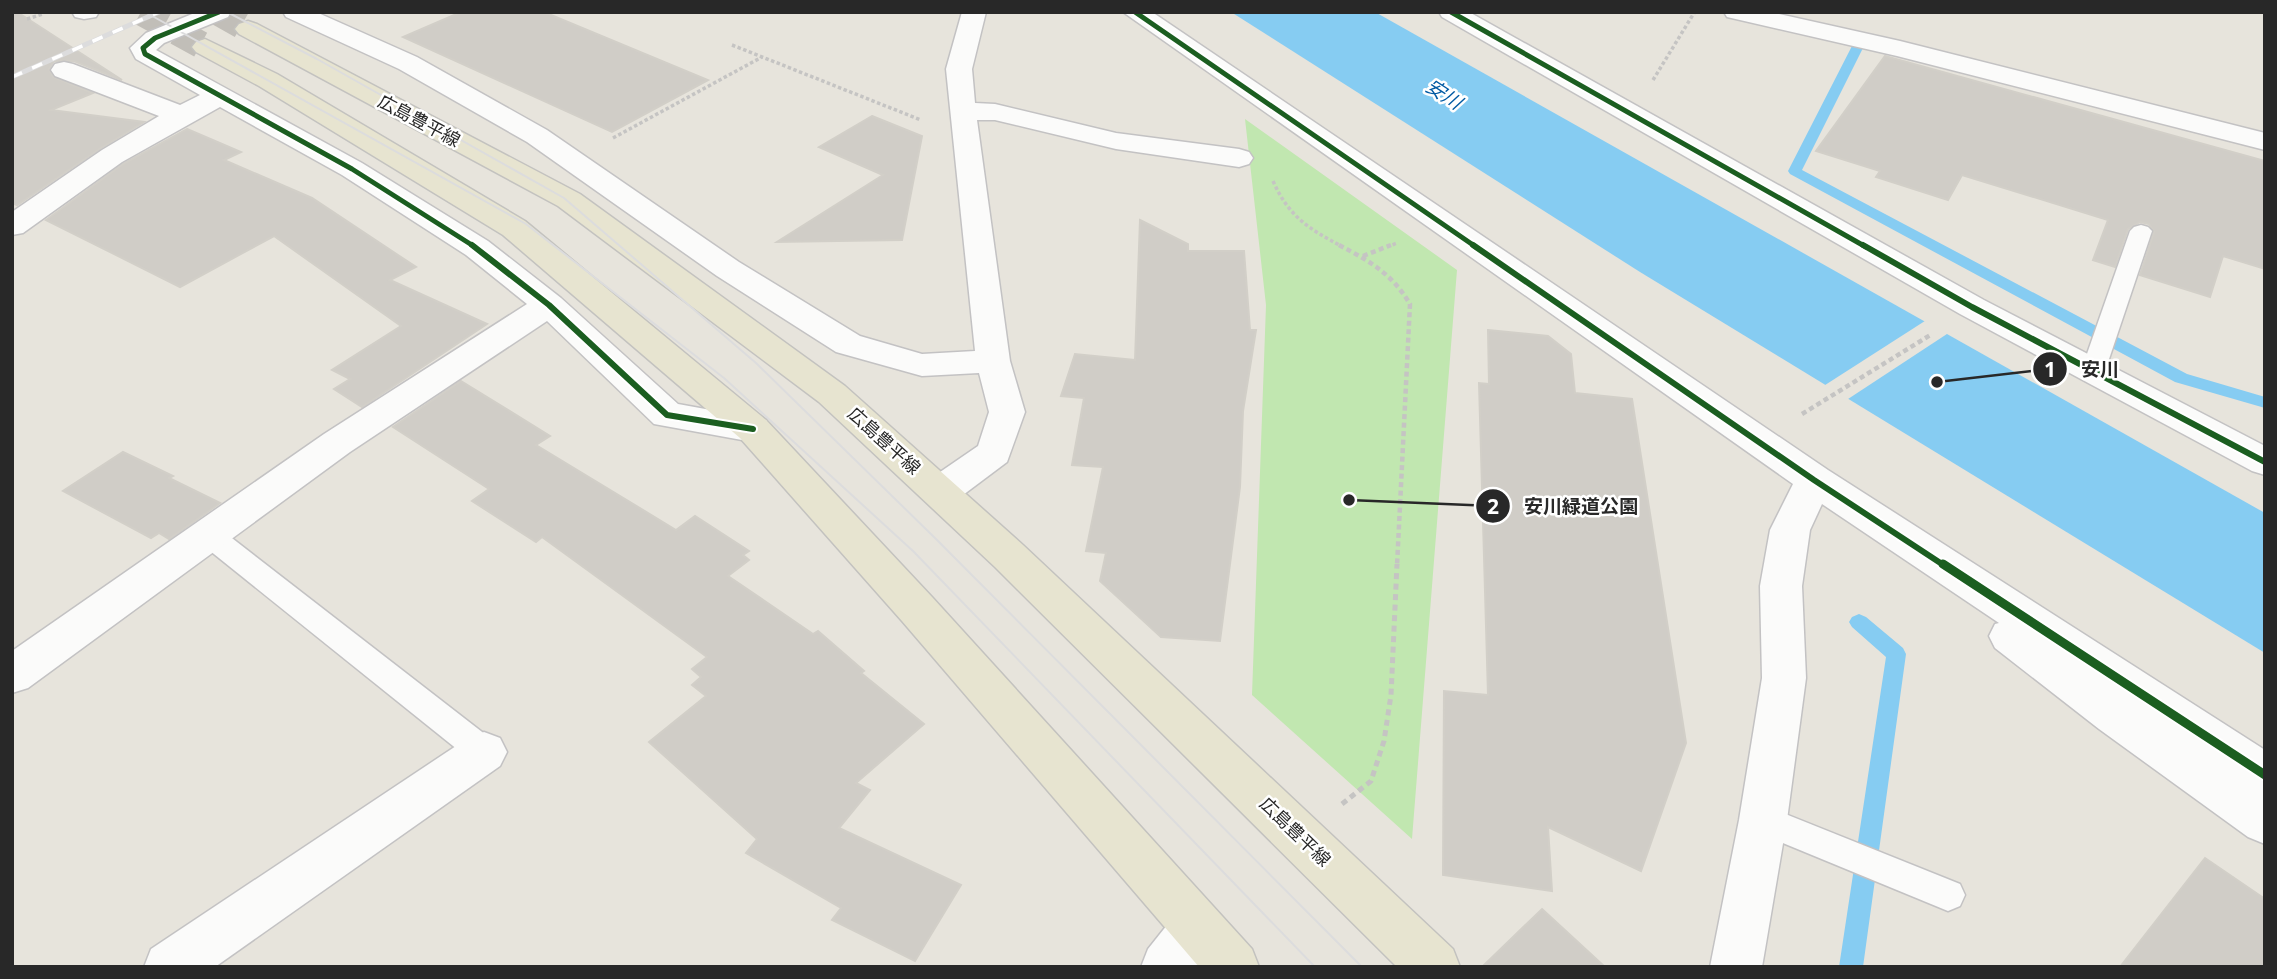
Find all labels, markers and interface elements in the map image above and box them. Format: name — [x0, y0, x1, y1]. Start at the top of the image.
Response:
water label: 安川 — [1421, 73, 1469, 116]
street label: 広島豊平線 — [374, 88, 465, 152]
callout: 安川 — [2032, 349, 2133, 389]
text: 1 — [2044, 355, 2056, 383]
text: 安川 — [2081, 356, 2119, 382]
street label: 広島豊平線 — [843, 401, 926, 479]
callout: 安川緑道公園 — [1475, 486, 1652, 526]
text: 2 — [1487, 492, 1499, 520]
text: 安川緑道公園 — [1524, 493, 1638, 519]
street label: 広島豊平線 — [1255, 791, 1336, 871]

